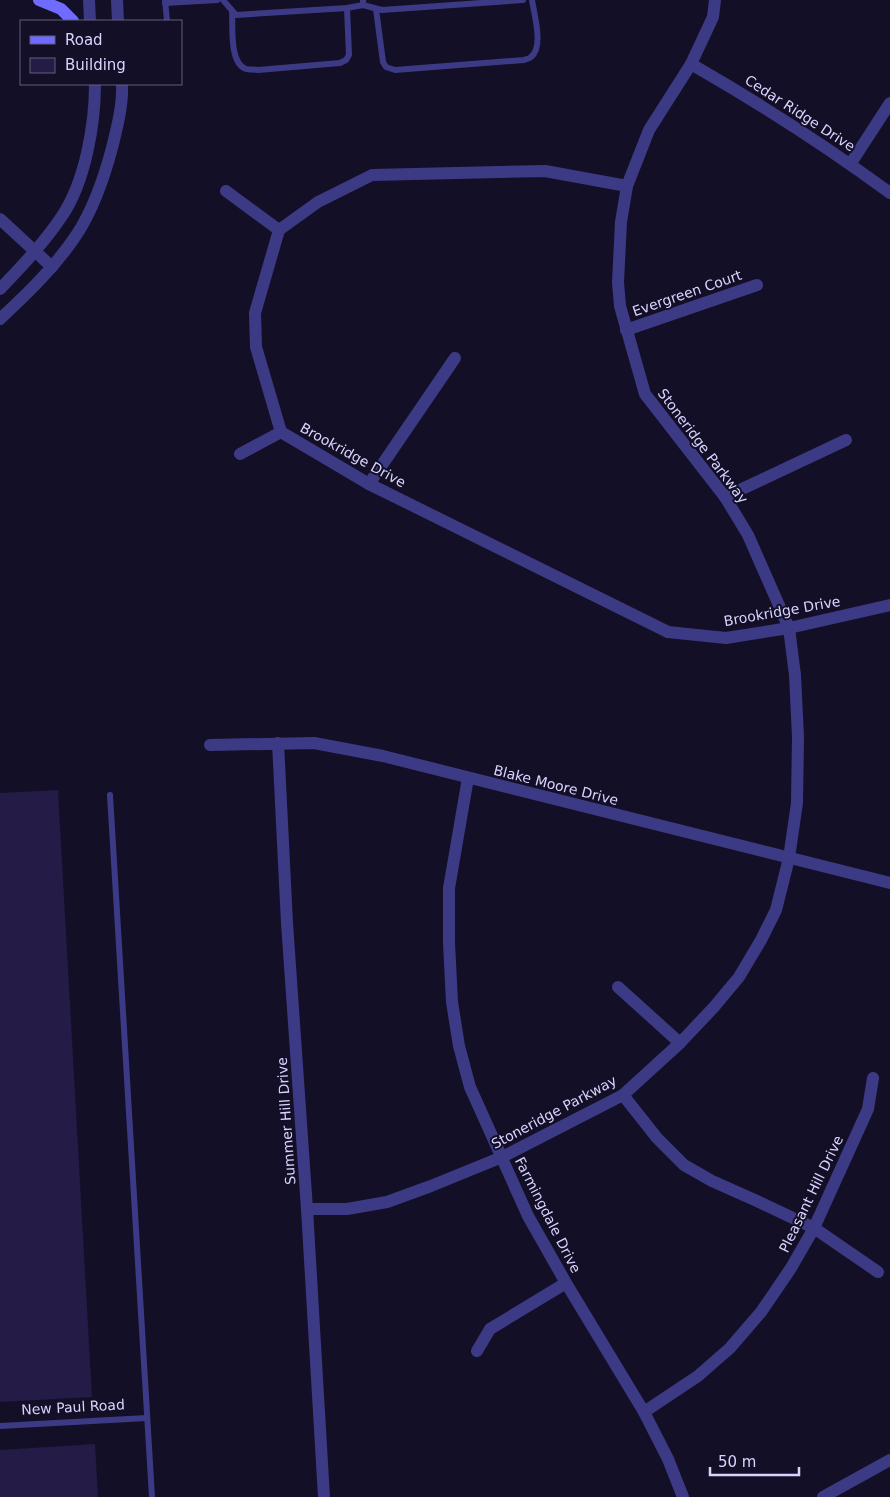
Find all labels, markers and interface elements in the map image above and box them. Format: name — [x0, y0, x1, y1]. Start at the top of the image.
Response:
legend — [20, 20, 182, 85]
text: Road — [65, 31, 103, 49]
text: Building — [65, 56, 126, 74]
street label: Cedar Ridge Drive — [742, 71, 858, 155]
street label: Evergreen Court — [630, 267, 744, 319]
street label: Stoneridge Parkway — [655, 385, 751, 507]
street label: Brookridge Drive — [297, 419, 409, 491]
street label: Brookridge Drive — [722, 593, 842, 629]
street label: Blake Moore Drive — [492, 762, 620, 808]
street label: Summer Hill Drive — [274, 1057, 298, 1185]
street label: Stoneridge Parkway — [489, 1072, 619, 1152]
street label: Pleasant Hill Drive — [776, 1133, 846, 1255]
street label: Farmingdale Drive — [512, 1154, 584, 1276]
street label: New Paul Road — [21, 1396, 125, 1418]
scale bar — [710, 1444, 799, 1476]
text: 50 m — [718, 1453, 756, 1471]

